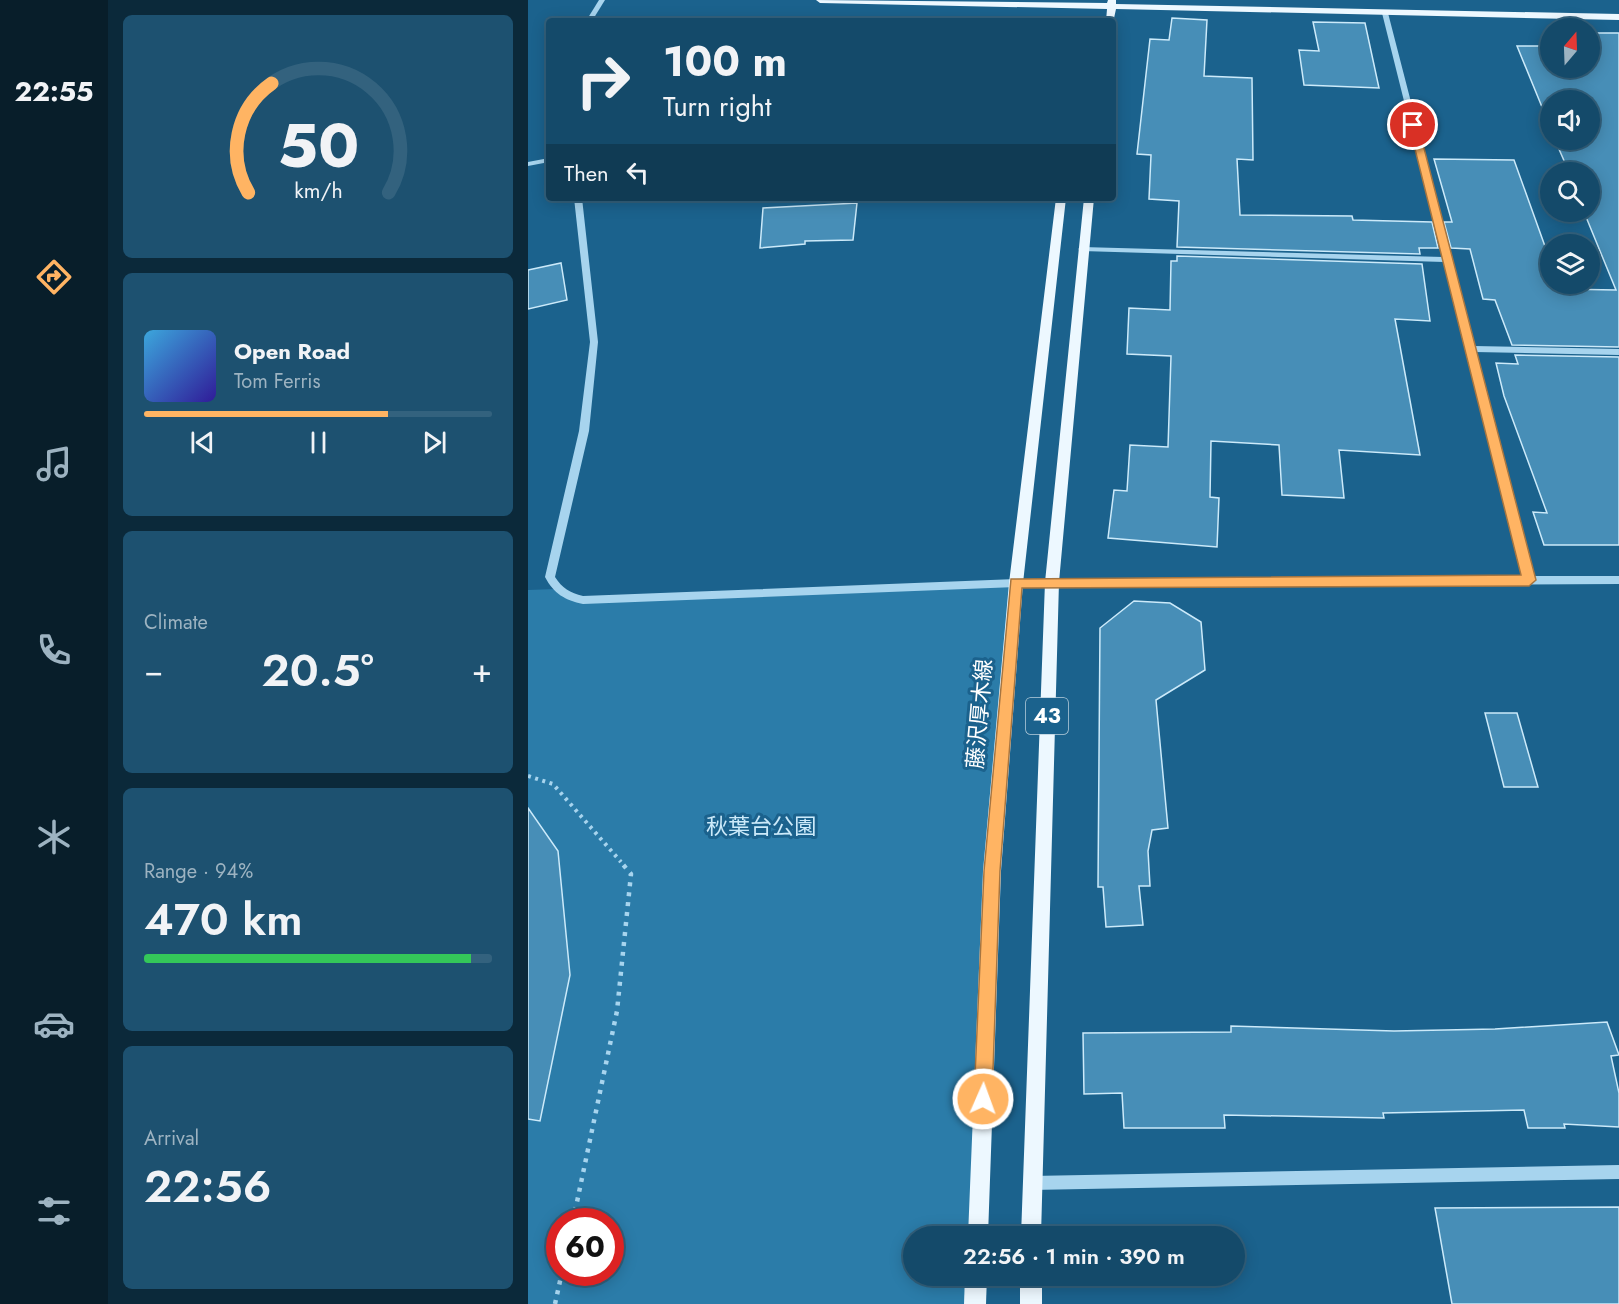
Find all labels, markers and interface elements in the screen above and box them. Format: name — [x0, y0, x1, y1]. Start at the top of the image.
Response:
north arrow — [1540, 18, 1600, 78]
map controls — [1540, 18, 1600, 294]
text: 100 m — [663, 31, 787, 92]
icon: right — [564, 42, 642, 120]
text: 22:55 — [15, 72, 93, 111]
text: Turn right — [663, 87, 771, 126]
button: sound — [1540, 90, 1600, 150]
pin — [1387, 99, 1438, 150]
text: 50 — [277, 101, 359, 191]
icon: arrive — [1396, 108, 1429, 141]
icon: left — [621, 156, 654, 189]
text: Then — [564, 157, 609, 189]
button: search — [1540, 162, 1600, 222]
text: km/h — [294, 176, 342, 207]
button: layers — [1540, 234, 1600, 294]
icon: directions — [33, 256, 75, 298]
text: Open Road — [234, 335, 350, 367]
text: Tom Ferris — [234, 367, 321, 396]
icon: previous — [186, 426, 219, 459]
icon: pause — [302, 426, 335, 459]
icon: next — [418, 426, 451, 459]
icon: music — [33, 443, 75, 485]
text: Climate — [144, 608, 208, 637]
icon: phone — [33, 629, 75, 671]
text: 20.5° — [261, 638, 374, 703]
text: − — [144, 647, 163, 694]
text: + — [472, 647, 492, 694]
street label: 藤沢厚木線 — [958, 658, 1000, 770]
road number: 43 — [1026, 698, 1068, 734]
park label: 秋葉台公園 — [706, 810, 816, 842]
icon: climate — [33, 816, 75, 858]
text: Range · 94% — [144, 857, 253, 886]
text: 470 km — [144, 887, 303, 952]
icon: car — [33, 1003, 75, 1045]
position arrow — [951, 1067, 1015, 1131]
text: Arrival — [144, 1124, 199, 1153]
text: 22:56 — [144, 1154, 272, 1219]
icon: filters — [33, 1190, 75, 1232]
speed limit sign: 60 — [546, 1208, 624, 1286]
text: 22:56 · 1 min · 390 m — [963, 1240, 1185, 1272]

